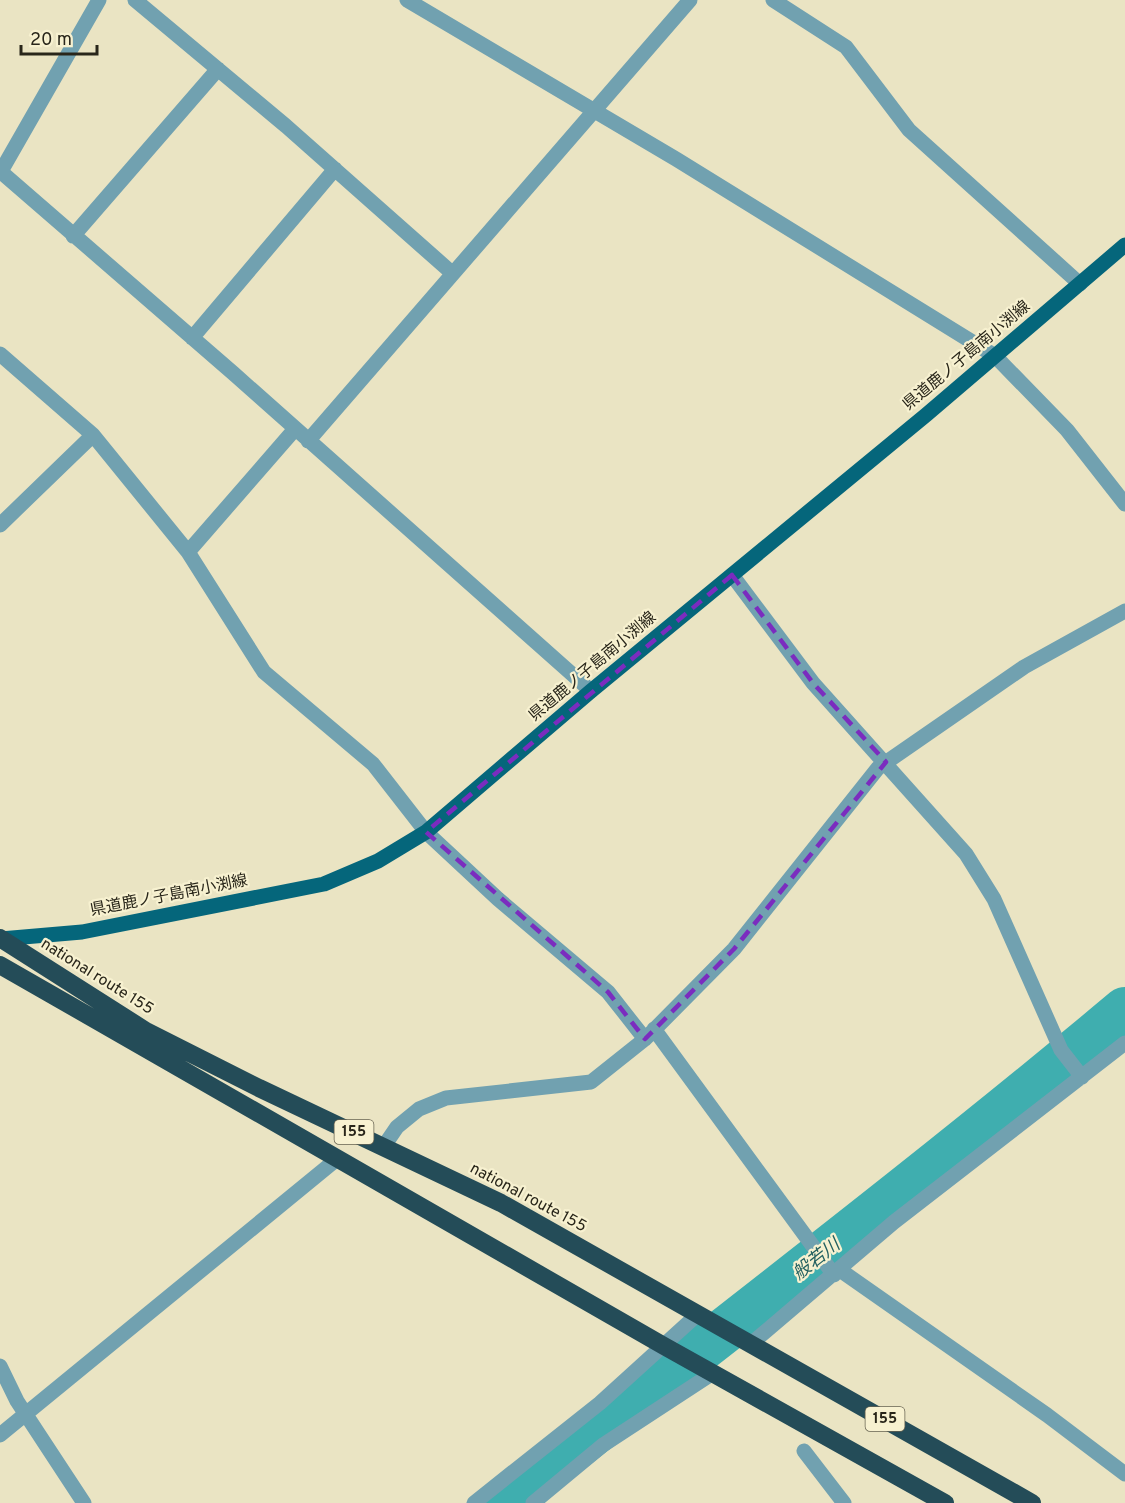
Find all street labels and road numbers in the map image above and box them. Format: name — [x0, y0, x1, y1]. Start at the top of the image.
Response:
street label: 県道鹿ノ子島南小渕線 — [899, 297, 1035, 415]
street label: 県道鹿ノ子島南小渕線 — [525, 608, 661, 726]
street label: 県道鹿ノ子島南小渕線 — [89, 871, 249, 921]
street label: national route 155 — [37, 934, 157, 1020]
road number: 155 — [334, 1120, 374, 1144]
street label: national route 155 — [466, 1159, 590, 1237]
road number: 155 — [866, 1407, 904, 1431]

